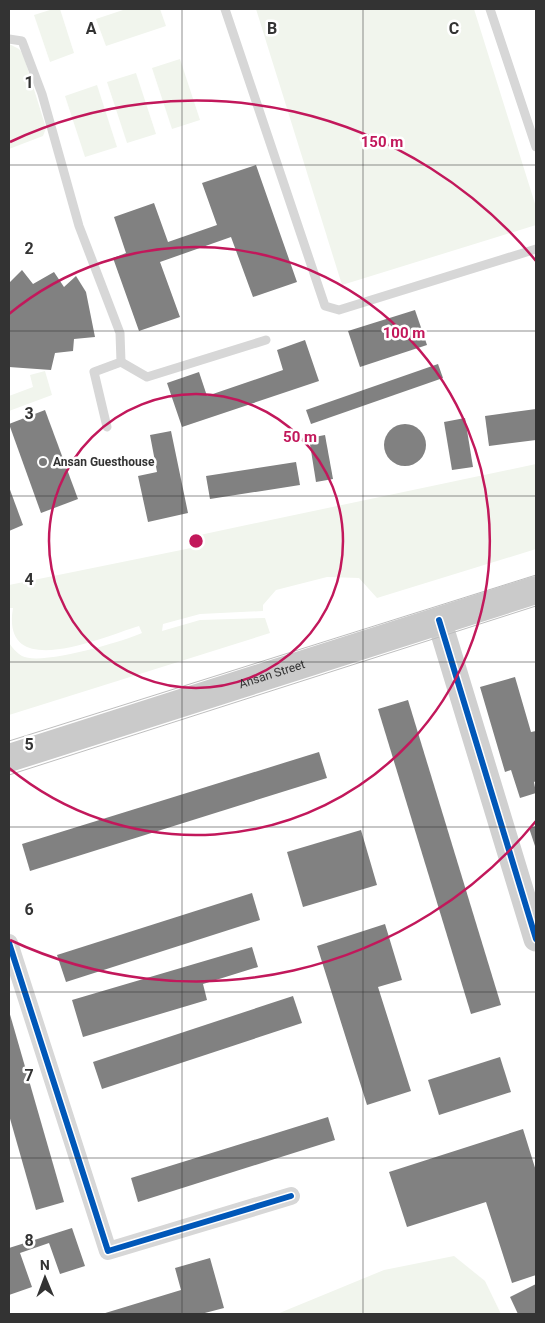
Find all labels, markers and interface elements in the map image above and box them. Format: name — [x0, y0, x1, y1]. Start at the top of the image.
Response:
text: A — [86, 19, 97, 38]
text: B — [267, 19, 277, 38]
text: C — [449, 19, 459, 38]
text: 1 — [24, 73, 34, 92]
text: 150 m — [361, 133, 403, 151]
text: 2 — [24, 239, 34, 258]
text: 100 m — [383, 324, 425, 342]
text: 3 — [24, 404, 34, 423]
text: 50 m — [283, 428, 317, 446]
place label: Ansan Guesthouse — [53, 455, 155, 469]
marker: Ansan Guesthouse — [37, 456, 49, 468]
centre of rings — [187, 532, 205, 550]
text: 4 — [24, 570, 34, 589]
street label: Ansan Street — [237, 657, 307, 691]
text: 5 — [24, 735, 34, 754]
text: 6 — [24, 900, 34, 919]
text: 7 — [24, 1066, 34, 1085]
text: 8 — [24, 1231, 34, 1250]
north arrow — [20, 1253, 70, 1303]
text: N — [40, 1257, 50, 1273]

